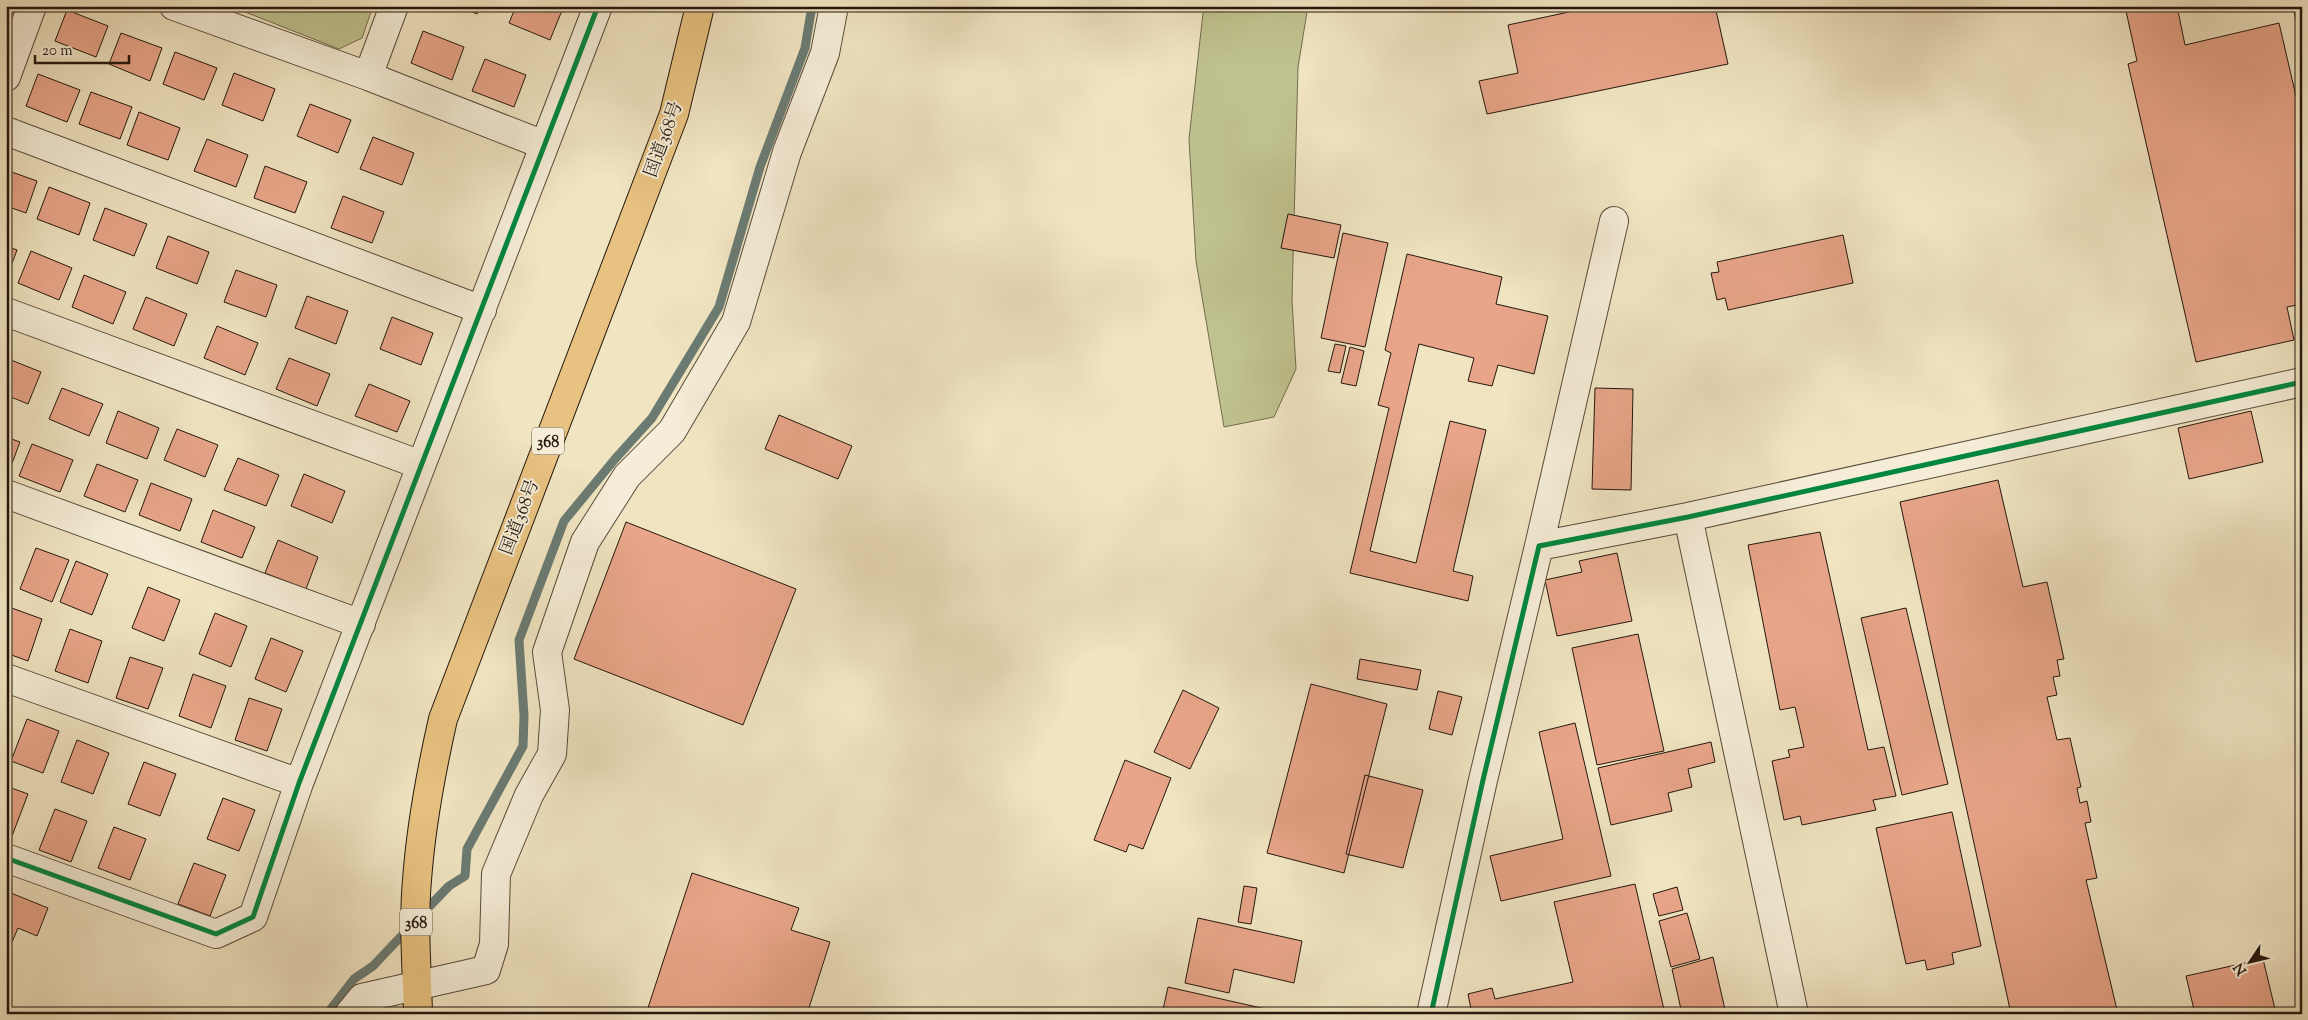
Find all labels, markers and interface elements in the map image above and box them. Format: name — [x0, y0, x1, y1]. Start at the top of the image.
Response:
scale bar — [35, 32, 129, 64]
text: 20 m — [42, 41, 73, 62]
street label: 国道368号 — [639, 98, 691, 181]
road number: 368 — [532, 428, 564, 454]
street label: 国道368号 — [495, 476, 547, 559]
road number: 368 — [400, 909, 432, 936]
north arrow — [2226, 938, 2276, 988]
text: N — [2230, 958, 2252, 979]

